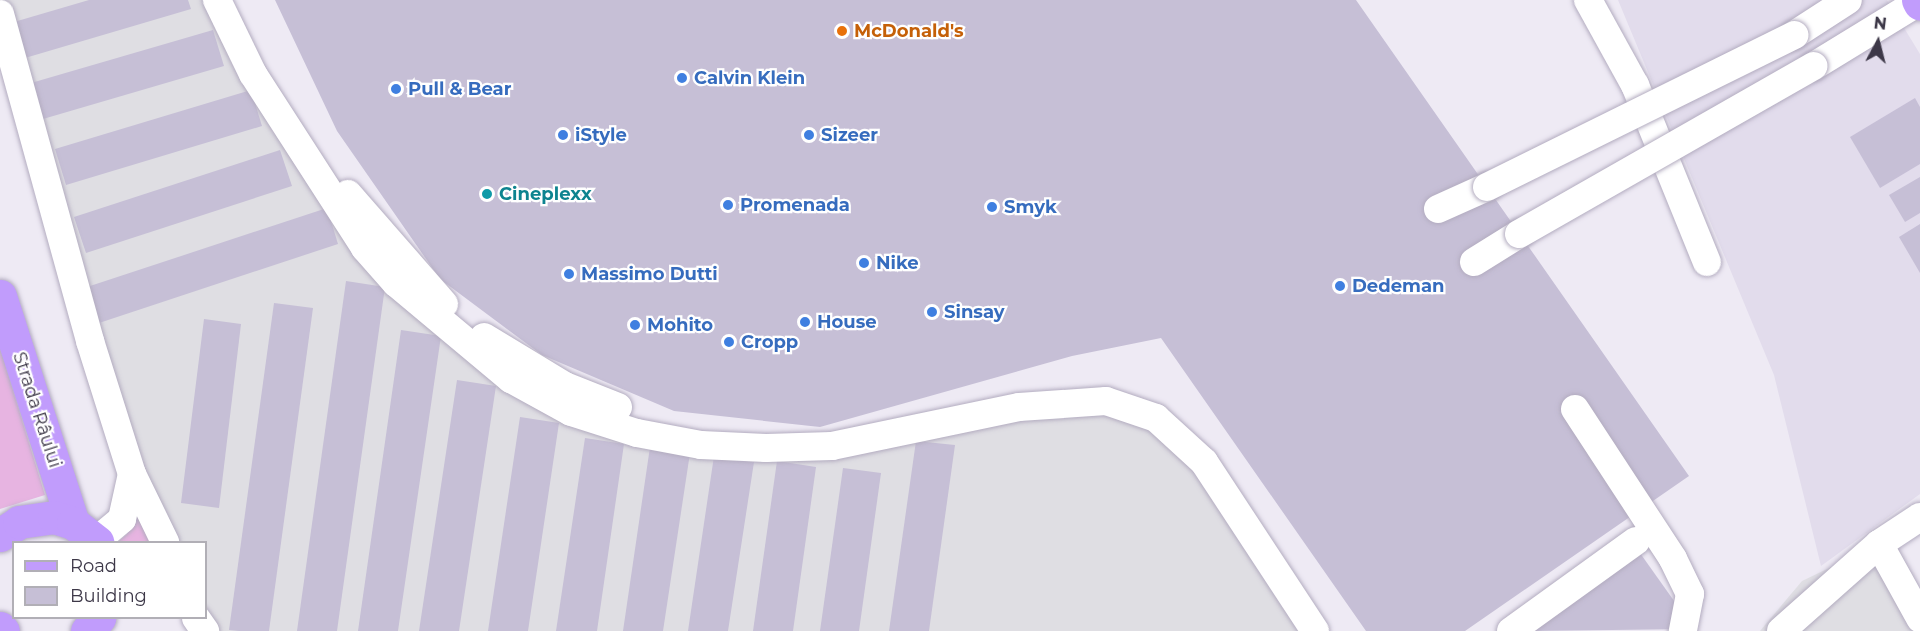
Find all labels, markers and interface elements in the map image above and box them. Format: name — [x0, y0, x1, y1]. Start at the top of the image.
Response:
north arrow — [1848, 12, 1908, 72]
text: N — [1873, 13, 1888, 34]
place label: McDonald's — [854, 20, 964, 42]
marker: McDonald's — [835, 24, 849, 38]
place label: Calvin Klein — [694, 67, 805, 89]
marker: Calvin Klein — [675, 71, 689, 85]
place label: Pull & Bear — [408, 78, 511, 100]
marker: Pull & Bear — [389, 82, 403, 96]
place label: iStyle — [575, 124, 627, 146]
place label: Sizeer — [821, 124, 878, 146]
marker: iStyle — [556, 128, 570, 142]
marker: Sizeer — [802, 128, 816, 142]
place label: Cineplexx — [499, 183, 592, 205]
marker: Cineplexx — [480, 187, 494, 201]
place label: Promenada — [740, 194, 850, 216]
place label: Smyk — [1004, 196, 1057, 218]
marker: Promenada — [721, 198, 735, 212]
marker: Smyk — [985, 200, 999, 214]
place label: Nike — [876, 252, 919, 274]
marker: Nike — [857, 256, 871, 270]
place label: Massimo Dutti — [581, 263, 718, 285]
marker: Massimo Dutti — [562, 267, 576, 281]
place label: Dedeman — [1352, 275, 1444, 297]
marker: Dedeman — [1333, 279, 1347, 293]
place label: Sinsay — [944, 301, 1005, 323]
marker: Sinsay — [925, 305, 939, 319]
place label: House — [817, 311, 877, 333]
place label: Mohito — [647, 314, 713, 336]
marker: House — [798, 315, 812, 329]
marker: Mohito — [628, 318, 642, 332]
place label: Cropp — [741, 331, 798, 353]
marker: Cropp — [722, 335, 736, 349]
street label: Strada Râului — [8, 349, 66, 471]
legend — [12, 541, 207, 619]
text: Road — [70, 555, 117, 577]
text: Building — [70, 585, 147, 607]

